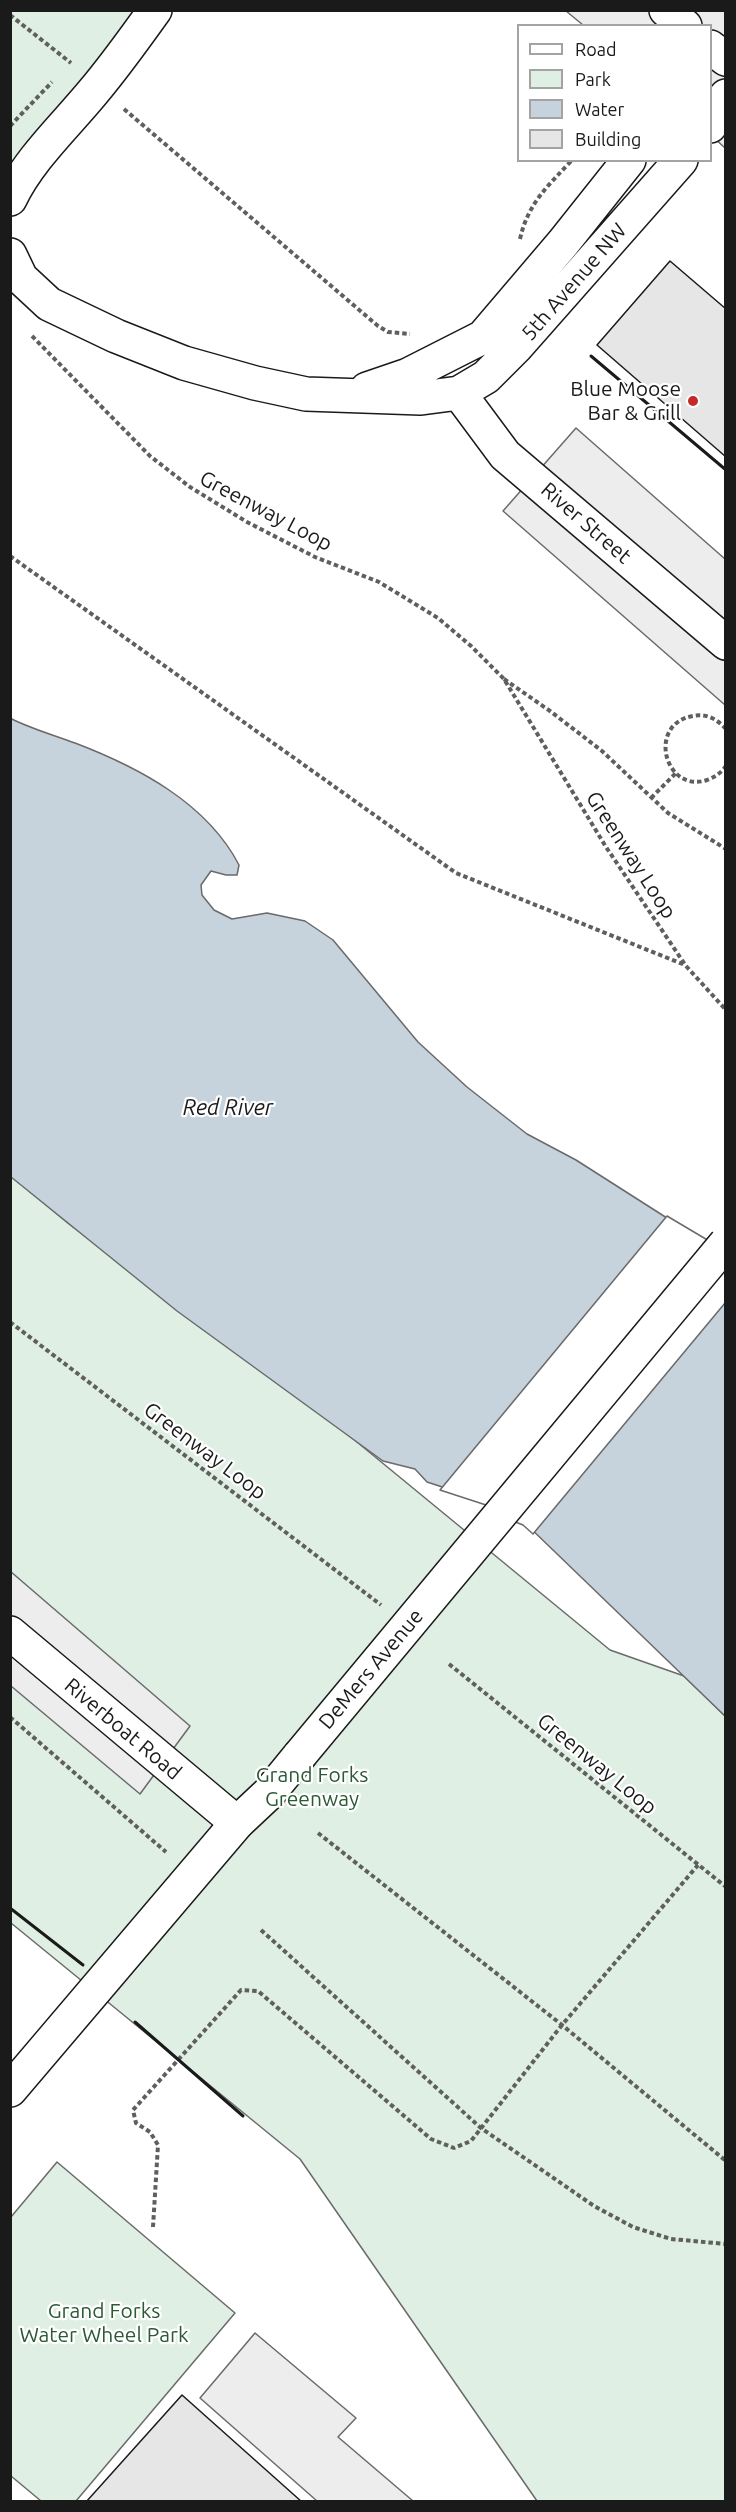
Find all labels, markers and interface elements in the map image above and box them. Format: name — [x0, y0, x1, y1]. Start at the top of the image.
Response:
legend — [517, 24, 712, 162]
text: Road — [575, 39, 617, 59]
text: Park — [575, 69, 611, 89]
text: Water — [575, 99, 624, 119]
text: Building — [575, 129, 641, 149]
street label: 5th Avenue NW — [516, 218, 632, 346]
place label: Blue Moose Bar & Grill — [570, 376, 681, 426]
marker: Blue Moose Bar & Grill — [686, 394, 700, 408]
street label: Greenway Loop — [195, 465, 337, 557]
street label: River Street — [536, 477, 636, 569]
street label: Greenway Loop — [581, 787, 681, 923]
water label: Red River — [183, 1095, 273, 1121]
street label: Greenway Loop — [139, 1397, 271, 1505]
street label: DeMers Avenue — [313, 1604, 429, 1734]
street label: Riverboat Road — [59, 1673, 187, 1785]
street label: Greenway Loop — [532, 1708, 662, 1820]
park label: Grand Forks Greenway — [256, 1762, 368, 1812]
park label: Grand Forks Water Wheel Park — [20, 2298, 188, 2348]

